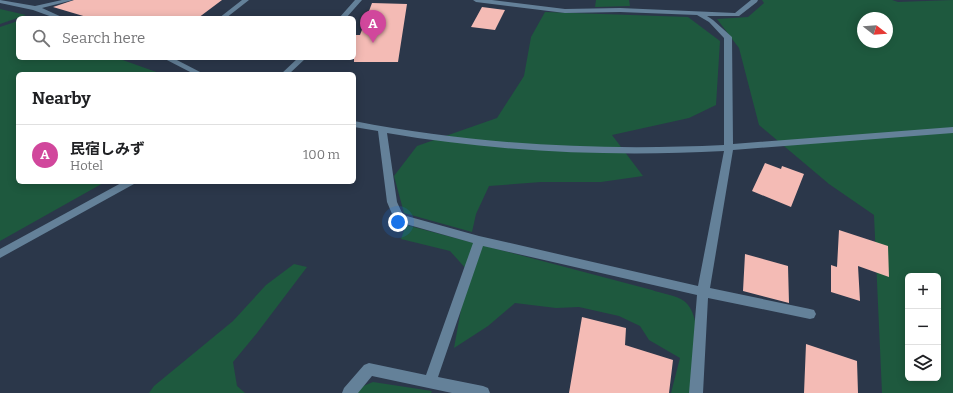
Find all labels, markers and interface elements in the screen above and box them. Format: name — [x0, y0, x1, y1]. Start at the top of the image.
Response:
pin: A — [360, 10, 386, 43]
north arrow — [857, 12, 893, 48]
search box — [16, 16, 356, 60]
icon: search — [30, 27, 52, 49]
text: Search here — [62, 29, 145, 47]
text: Nearby — [32, 88, 91, 109]
text: 民宿しみず — [70, 140, 145, 158]
text: A — [40, 147, 50, 162]
text: 100 m — [303, 147, 340, 162]
text: Hotel — [70, 158, 103, 173]
your location — [388, 212, 408, 232]
map controls — [905, 273, 941, 381]
button: + — [905, 273, 941, 309]
button: − — [905, 309, 941, 345]
button: layers — [905, 345, 941, 381]

